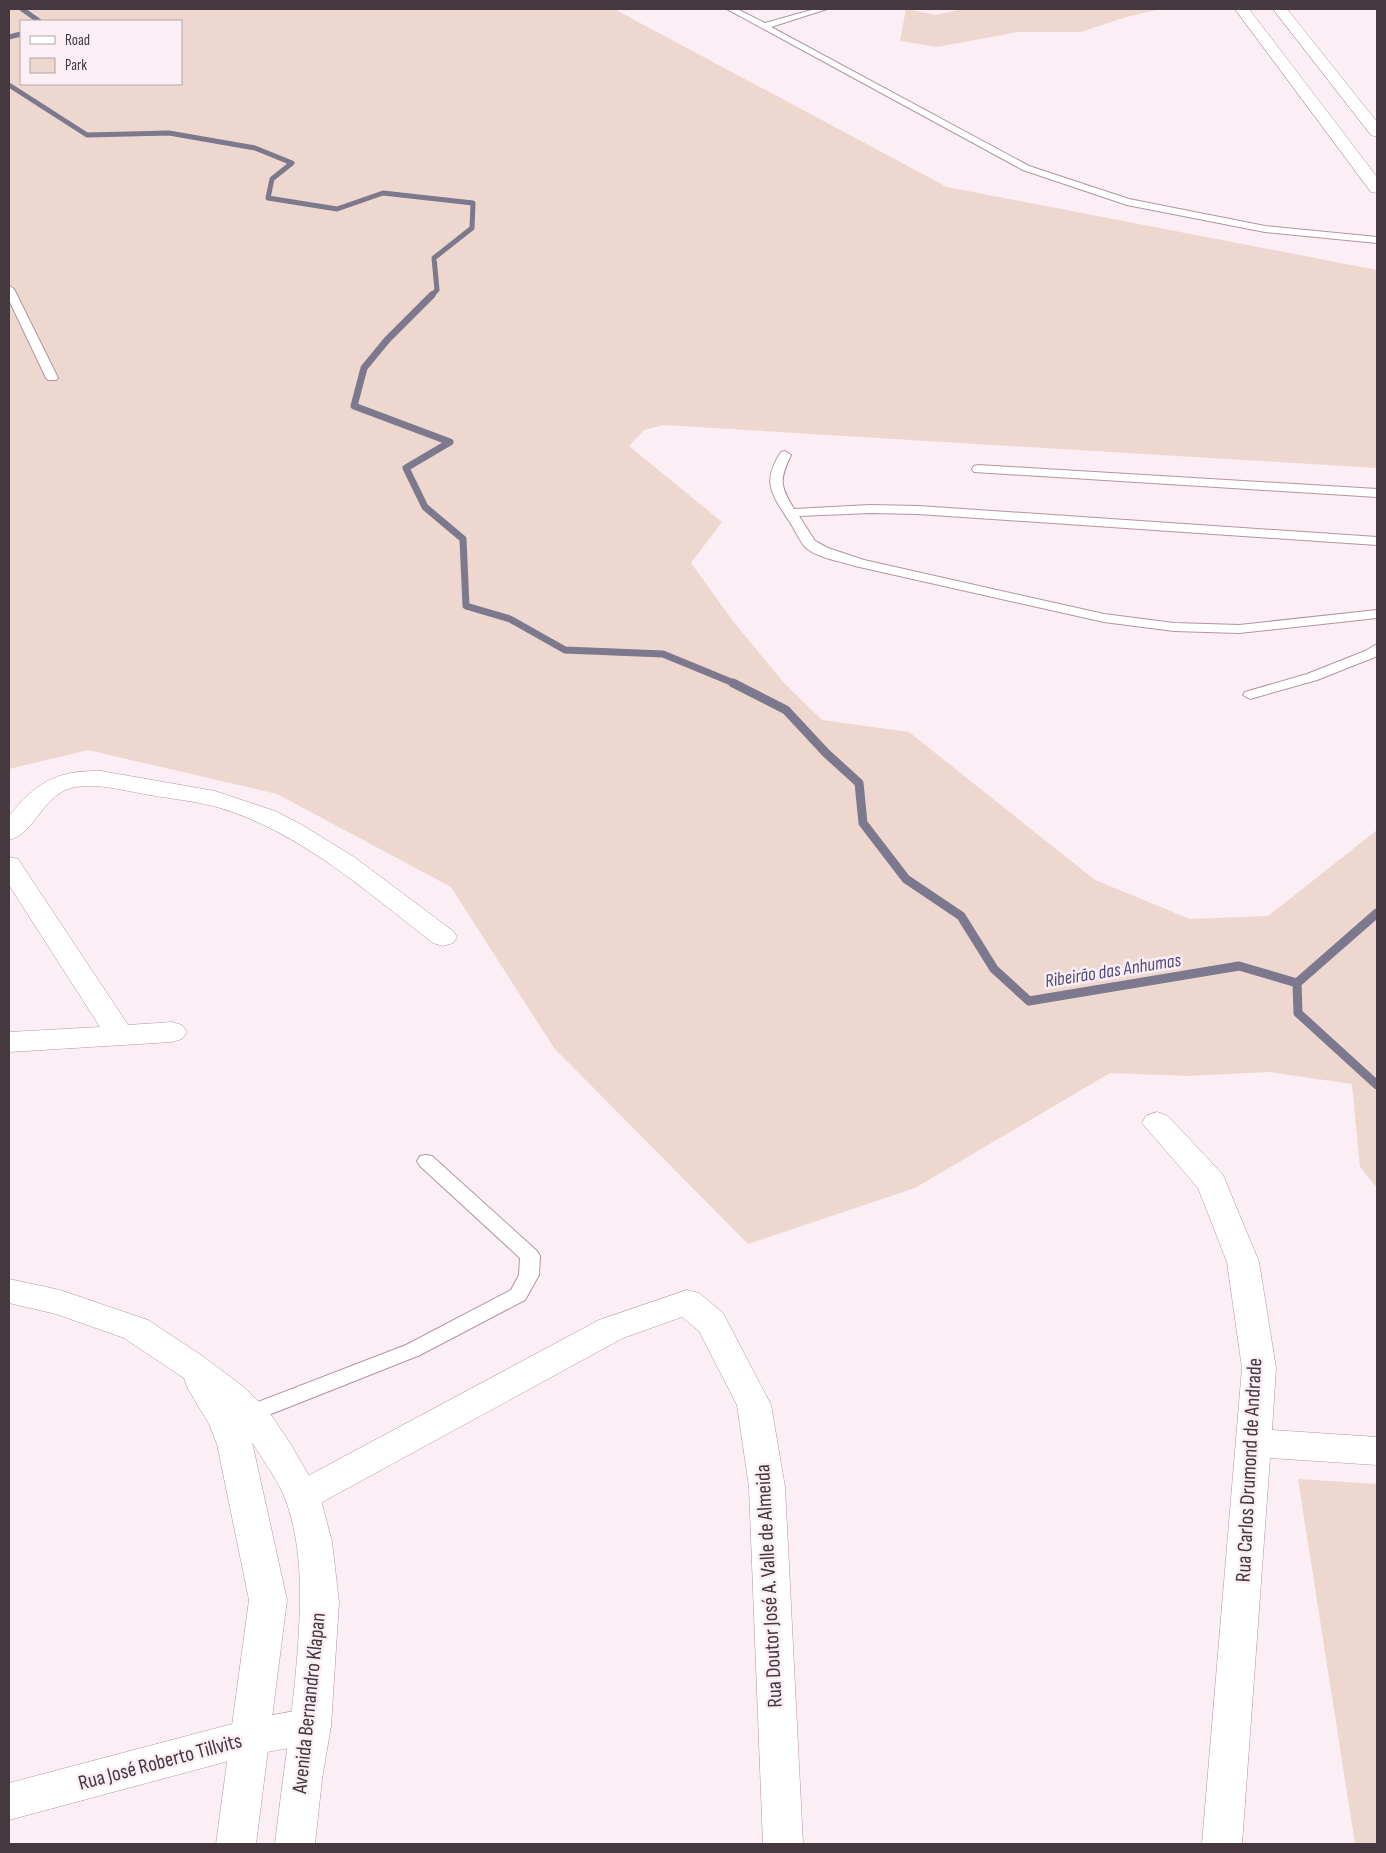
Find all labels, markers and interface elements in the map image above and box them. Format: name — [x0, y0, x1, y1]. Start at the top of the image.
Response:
legend — [20, 20, 182, 85]
text: Road — [65, 31, 90, 50]
text: Park — [65, 56, 87, 75]
water label: Ribeirão das Anhumas — [1043, 949, 1183, 993]
street label: Rua Carlos Drumond de Andrade — [1231, 1357, 1267, 1583]
street label: Rua Doutor José A. Valle de Almeida — [750, 1464, 788, 1708]
street label: Avenida Bernandro Klapan — [287, 1611, 331, 1796]
street label: Rua José Roberto Tillvits — [76, 1728, 244, 1796]

